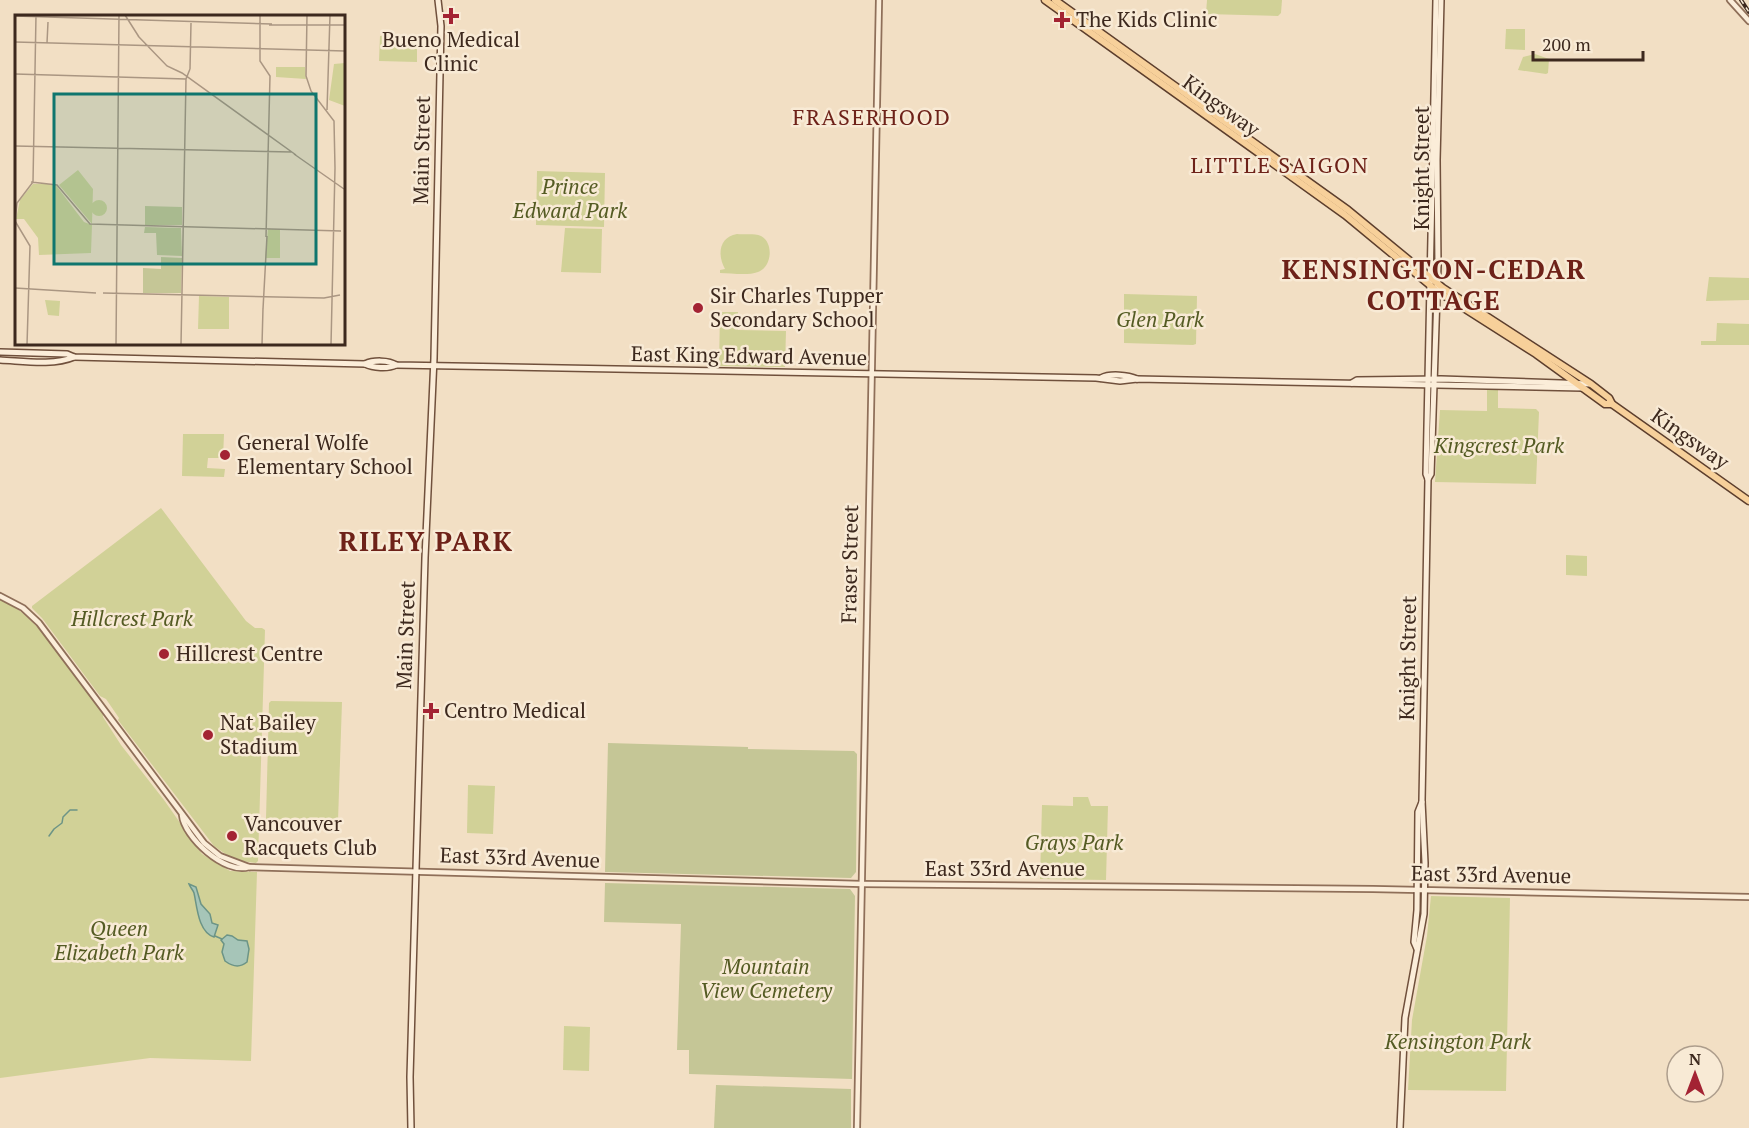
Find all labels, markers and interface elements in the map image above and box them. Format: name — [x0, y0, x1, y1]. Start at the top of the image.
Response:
place label: The Kids Clinic — [1076, 5, 1217, 33]
marker: Bueno Medical Clinic — [442, 7, 460, 25]
marker: The Kids Clinic — [1053, 11, 1071, 29]
inset map — [15, 15, 345, 345]
scale bar — [1533, 24, 1642, 62]
place label: Bueno Medical Clinic — [382, 25, 520, 77]
text: 200 m — [1542, 32, 1591, 56]
street label: Kingsway — [1177, 68, 1266, 143]
street label: Main Street — [406, 95, 436, 205]
district label: FRASERHOOD — [793, 102, 951, 131]
street label: Knight Street — [1407, 105, 1435, 230]
district label: LITTLE SAIGON — [1191, 150, 1369, 179]
park label: Prince Edward Park — [512, 172, 628, 224]
district label: KENSINGTON-CEDAR COTTAGE — [1282, 251, 1586, 318]
place label: Sir Charles Tupper Secondary School — [710, 281, 883, 333]
marker: Sir Charles Tupper Secondary School — [691, 301, 705, 315]
park label: Glen Park — [1116, 305, 1205, 333]
street label: East King Edward Avenue — [631, 339, 867, 371]
street label: Kingsway — [1646, 401, 1735, 475]
place label: General Wolfe Elementary School — [237, 428, 413, 480]
park label: Kingcrest Park — [1433, 431, 1565, 459]
marker: General Wolfe Elementary School — [218, 448, 232, 462]
street label: Fraser Street — [834, 504, 864, 624]
district label: RILEY PARK — [339, 523, 513, 559]
street label: Main Street — [389, 580, 421, 690]
street label: Knight Street — [1392, 595, 1422, 721]
park label: Hillcrest Park — [70, 604, 194, 632]
place label: Hillcrest Centre — [176, 639, 323, 667]
marker: Hillcrest Centre — [157, 647, 171, 661]
place label: Centro Medical — [444, 696, 586, 724]
marker: Centro Medical — [422, 702, 440, 720]
place label: Nat Bailey Stadium — [220, 708, 316, 760]
marker: Nat Bailey Stadium — [201, 728, 215, 742]
place label: Vancouver Racquets Club — [244, 809, 377, 861]
park label: Grays Park — [1025, 828, 1124, 856]
marker: Vancouver Racquets Club — [225, 829, 239, 843]
street label: East 33rd Avenue — [439, 840, 601, 874]
street label: East 33rd Avenue — [925, 854, 1085, 882]
street label: East 33rd Avenue — [1411, 859, 1571, 889]
park label: Queen Elizabeth Park — [53, 914, 185, 966]
park label: Mountain View Cemetery — [700, 952, 833, 1004]
park label: Kensington Park — [1384, 1027, 1532, 1055]
north arrow — [1665, 1044, 1725, 1104]
text: N — [1689, 1048, 1701, 1070]

